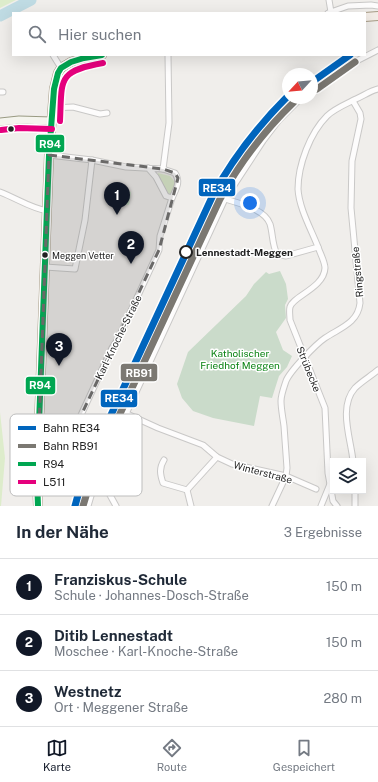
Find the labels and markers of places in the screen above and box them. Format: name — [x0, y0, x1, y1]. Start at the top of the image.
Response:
unlabelled marker — [6, 124, 16, 134]
pin: 1 — [104, 182, 130, 215]
pin: 2 — [118, 231, 144, 264]
marker: Lennestadt-Meggen — [179, 245, 193, 259]
place label: Lennestadt-Meggen — [196, 246, 293, 258]
marker: Meggen Vetter — [40, 250, 50, 260]
place label: Meggen Vetter — [52, 250, 114, 261]
pin: 3 — [46, 333, 72, 366]

